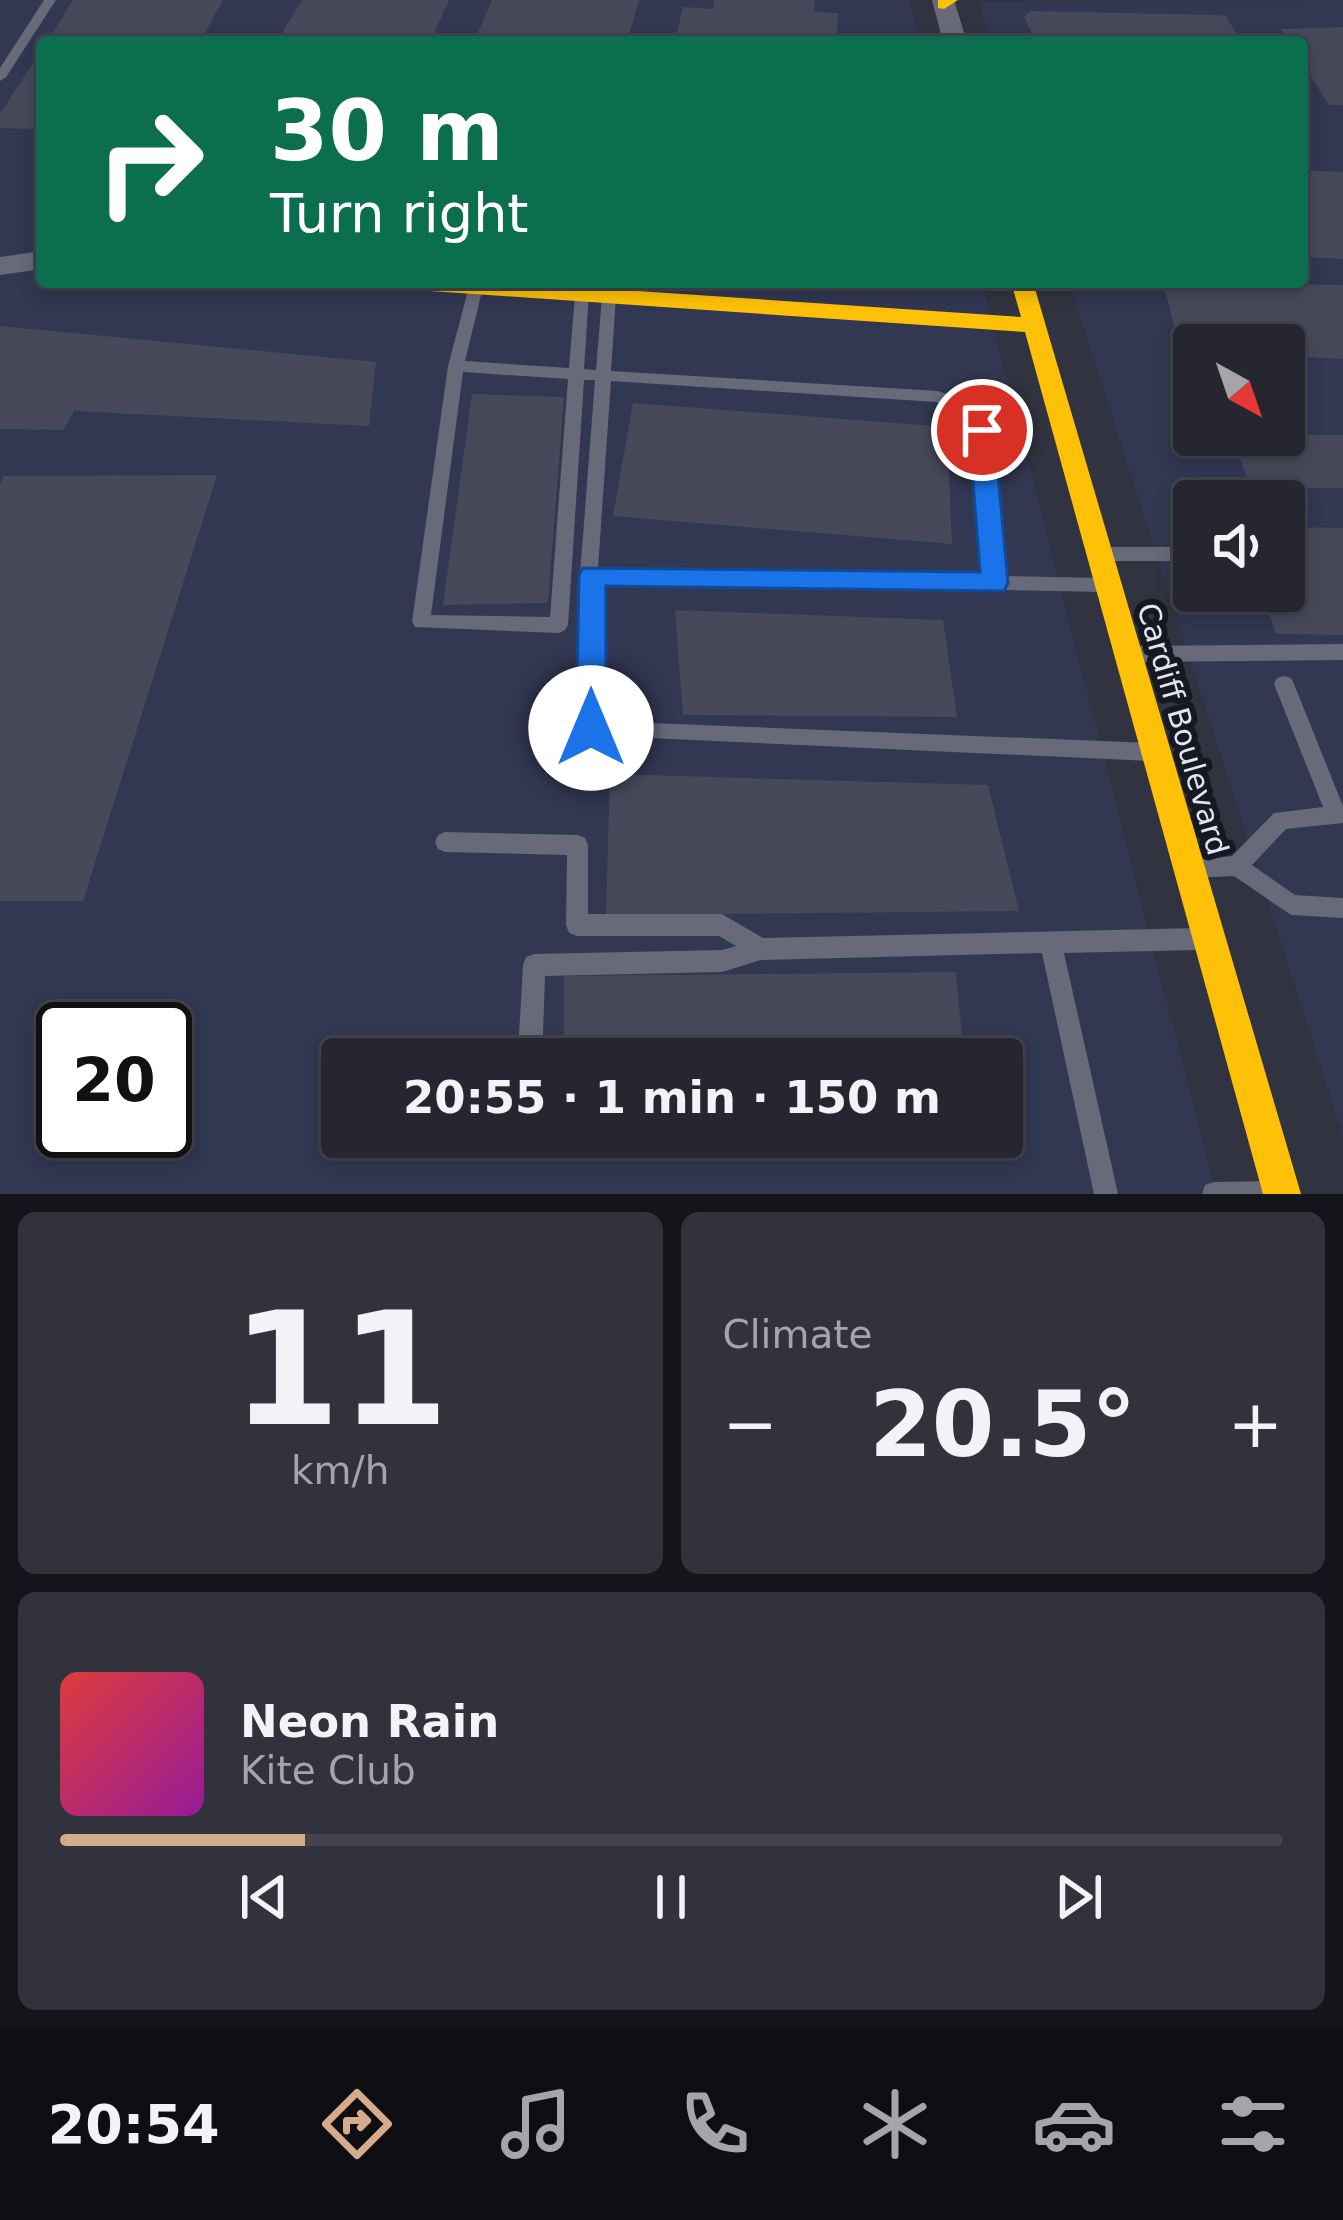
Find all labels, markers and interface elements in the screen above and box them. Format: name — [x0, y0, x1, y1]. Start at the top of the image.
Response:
text: 30 m — [270, 82, 504, 180]
icon: right — [72, 84, 228, 240]
text: Turn right — [270, 182, 529, 245]
north arrow — [1173, 324, 1305, 456]
map controls — [1173, 324, 1305, 612]
pin — [931, 379, 1033, 481]
icon: arrive — [949, 397, 1015, 463]
button: sound — [1173, 480, 1305, 612]
street label: Cardiff Boulevard — [1130, 599, 1236, 859]
position arrow — [528, 665, 654, 791]
speed limit sign: 20 — [36, 1002, 192, 1158]
text: 20:55 · 1 min · 150 m — [403, 1071, 941, 1124]
text: 11 — [232, 1279, 449, 1461]
text: Climate — [723, 1312, 873, 1357]
text: 20.5° — [869, 1372, 1136, 1477]
text: − — [723, 1386, 778, 1463]
text: + — [1228, 1386, 1283, 1463]
text: km/h — [291, 1448, 389, 1493]
text: Neon Rain — [240, 1695, 499, 1748]
text: Kite Club — [240, 1748, 416, 1793]
icon: previous — [231, 1864, 297, 1930]
icon: pause — [638, 1864, 704, 1930]
icon: next — [1046, 1864, 1112, 1930]
icon: directions — [315, 2082, 399, 2166]
icon: music — [494, 2082, 578, 2166]
icon: phone — [673, 2082, 757, 2166]
icon: climate — [853, 2082, 937, 2166]
icon: car — [1032, 2082, 1116, 2166]
icon: filters — [1211, 2082, 1295, 2166]
text: 20:54 — [48, 2093, 220, 2156]

